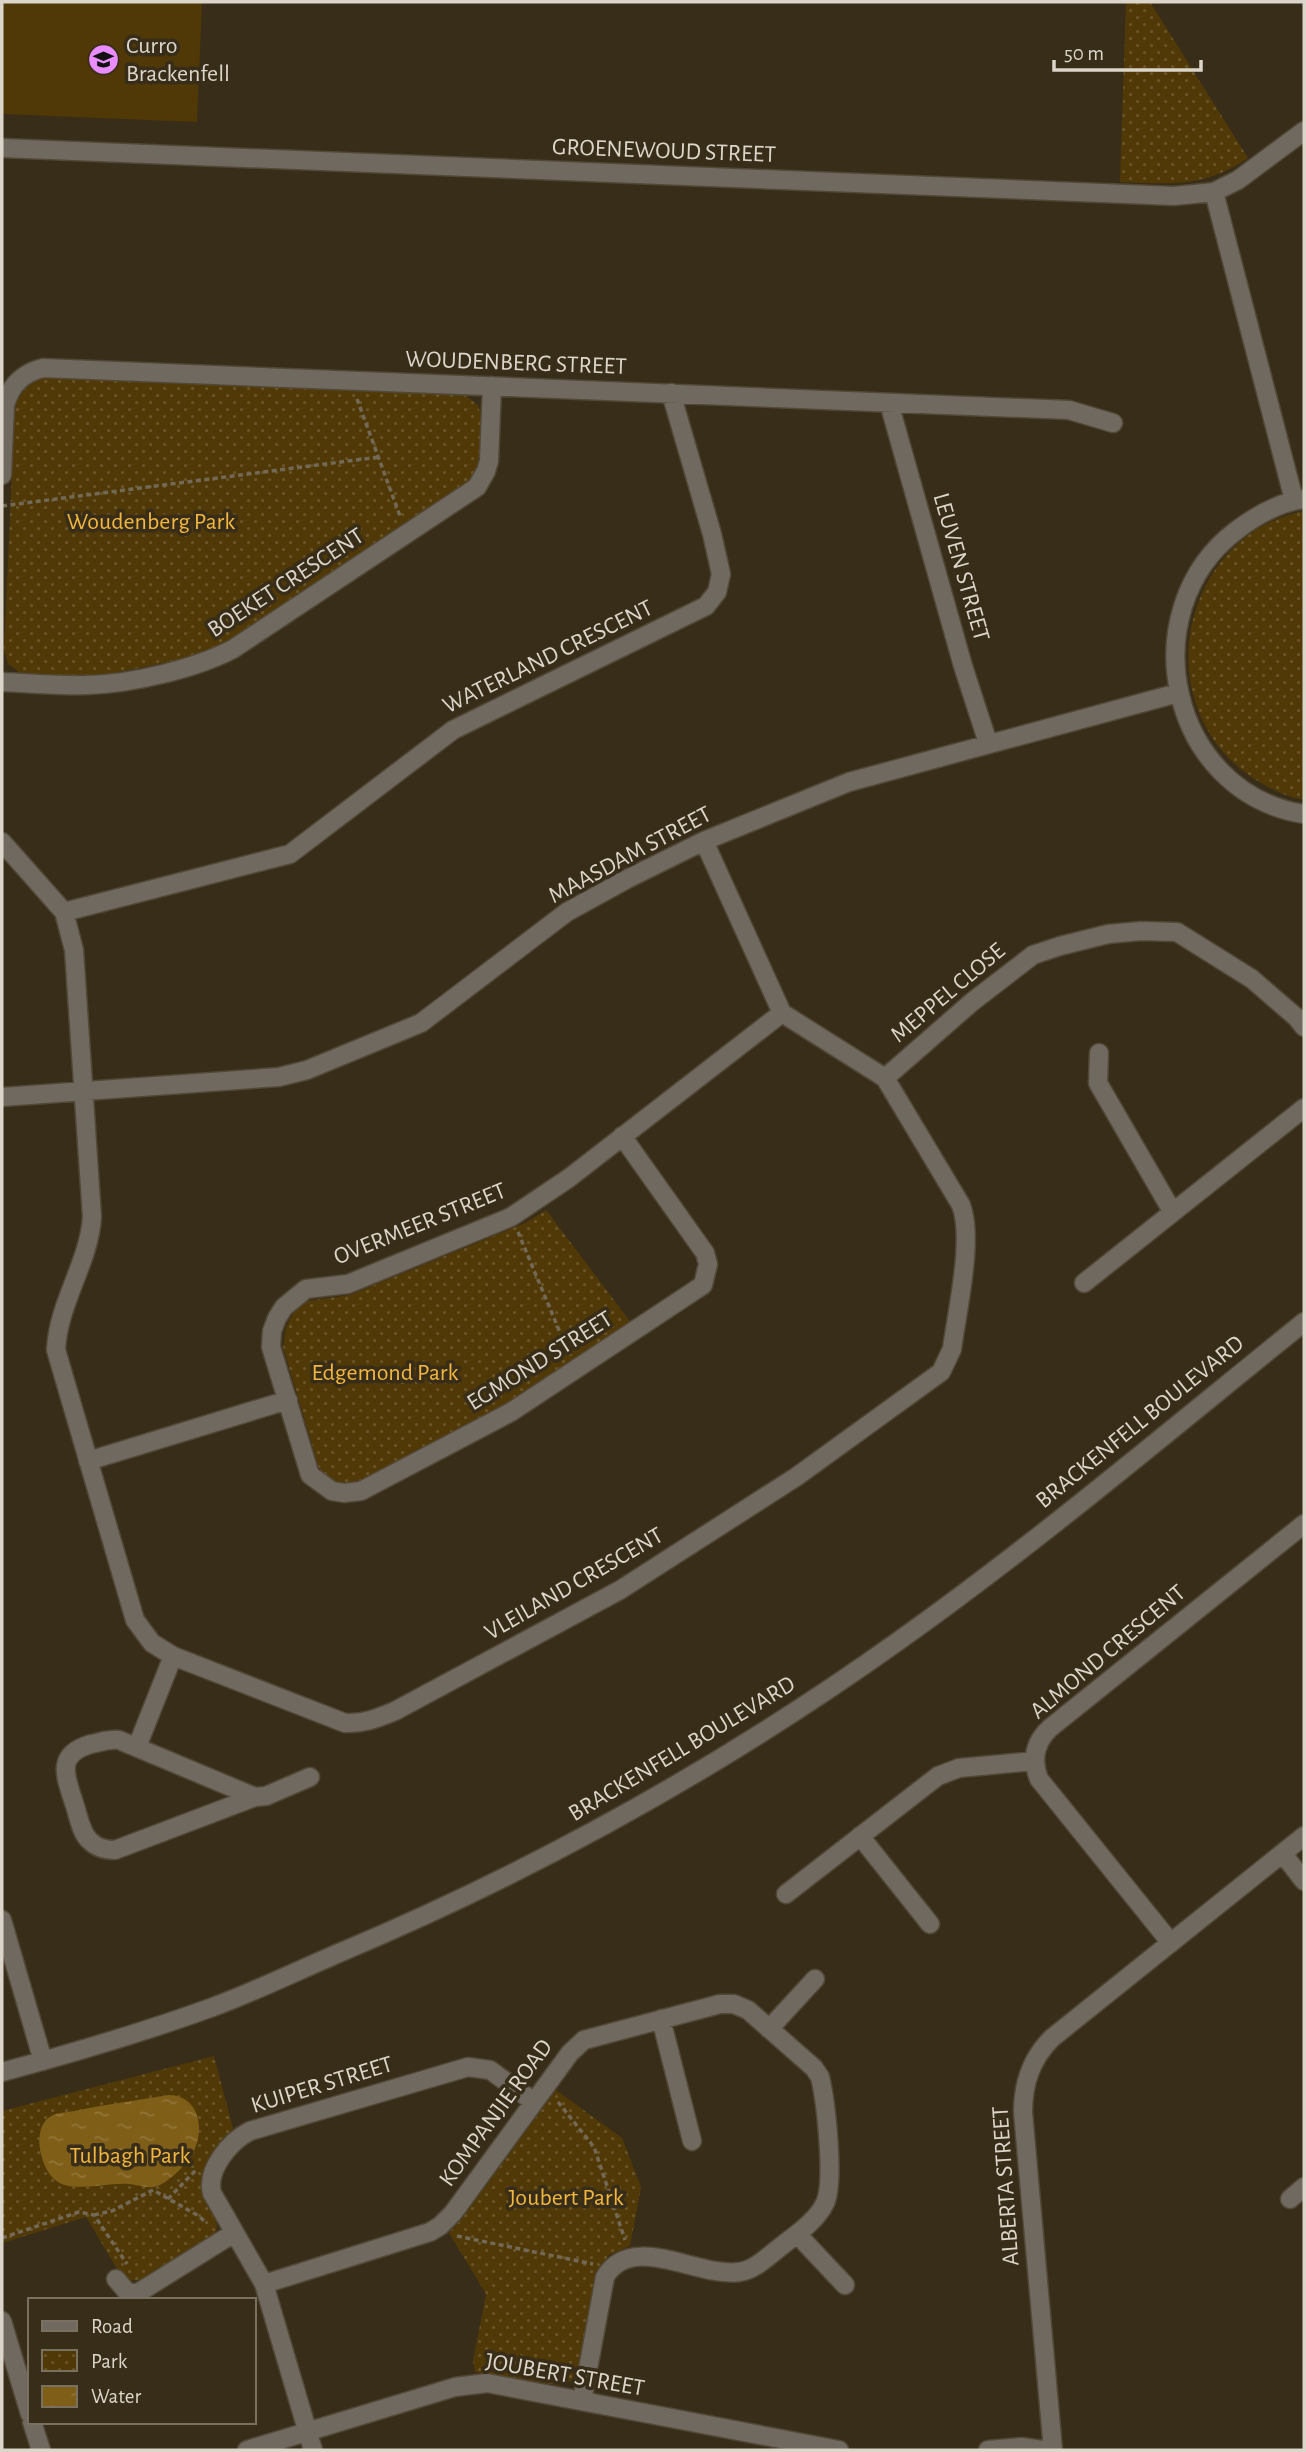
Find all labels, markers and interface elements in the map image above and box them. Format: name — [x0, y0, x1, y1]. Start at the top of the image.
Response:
scale bar — [1054, 28, 1201, 72]
place label: Curro Brackenfell — [126, 34, 230, 86]
school or university icon: Curro Brackenfell — [86, 43, 120, 77]
text: 50 m — [1064, 43, 1104, 64]
street label: GROENEWOUD STREET — [552, 135, 777, 167]
street label: WOUDENBERG STREET — [405, 347, 627, 379]
street label: LEUVEN STREET — [928, 490, 994, 644]
park label: Woudenberg Park — [67, 510, 235, 534]
street label: BOEKET CRESCENT — [204, 524, 368, 642]
street label: WATERLAND CRESCENT — [439, 596, 657, 718]
street label: MAASDAM STREET — [545, 802, 716, 908]
street label: MEPPEL CLOSE — [886, 938, 1010, 1047]
street label: OVERMEER STREET — [330, 1178, 510, 1270]
street label: EGMOND STREET — [463, 1307, 617, 1415]
street label: BRACKENFELL BOULEVARD — [1032, 1331, 1248, 1513]
park label: Edgemond Park — [311, 1361, 459, 1385]
street label: VLEILAND CRESCENT — [481, 1523, 668, 1645]
street label: ALMOND CRESCENT — [1026, 1580, 1190, 1724]
street label: BRACKENFELL BOULEVARD — [565, 1672, 799, 1826]
street label: KOMPANJIE ROAD — [435, 2035, 557, 2191]
street label: KUIPER STREET — [248, 2052, 396, 2118]
street label: ALBERTA STREET — [988, 2105, 1024, 2267]
park label: Tulbagh Park — [69, 2144, 191, 2168]
park label: Joubert Park — [508, 2186, 624, 2210]
legend — [28, 2298, 256, 2424]
text: Road — [91, 2316, 133, 2337]
street label: JOUBERT STREET — [484, 2349, 647, 2401]
text: Park — [91, 2351, 128, 2372]
text: Water — [91, 2386, 141, 2407]

